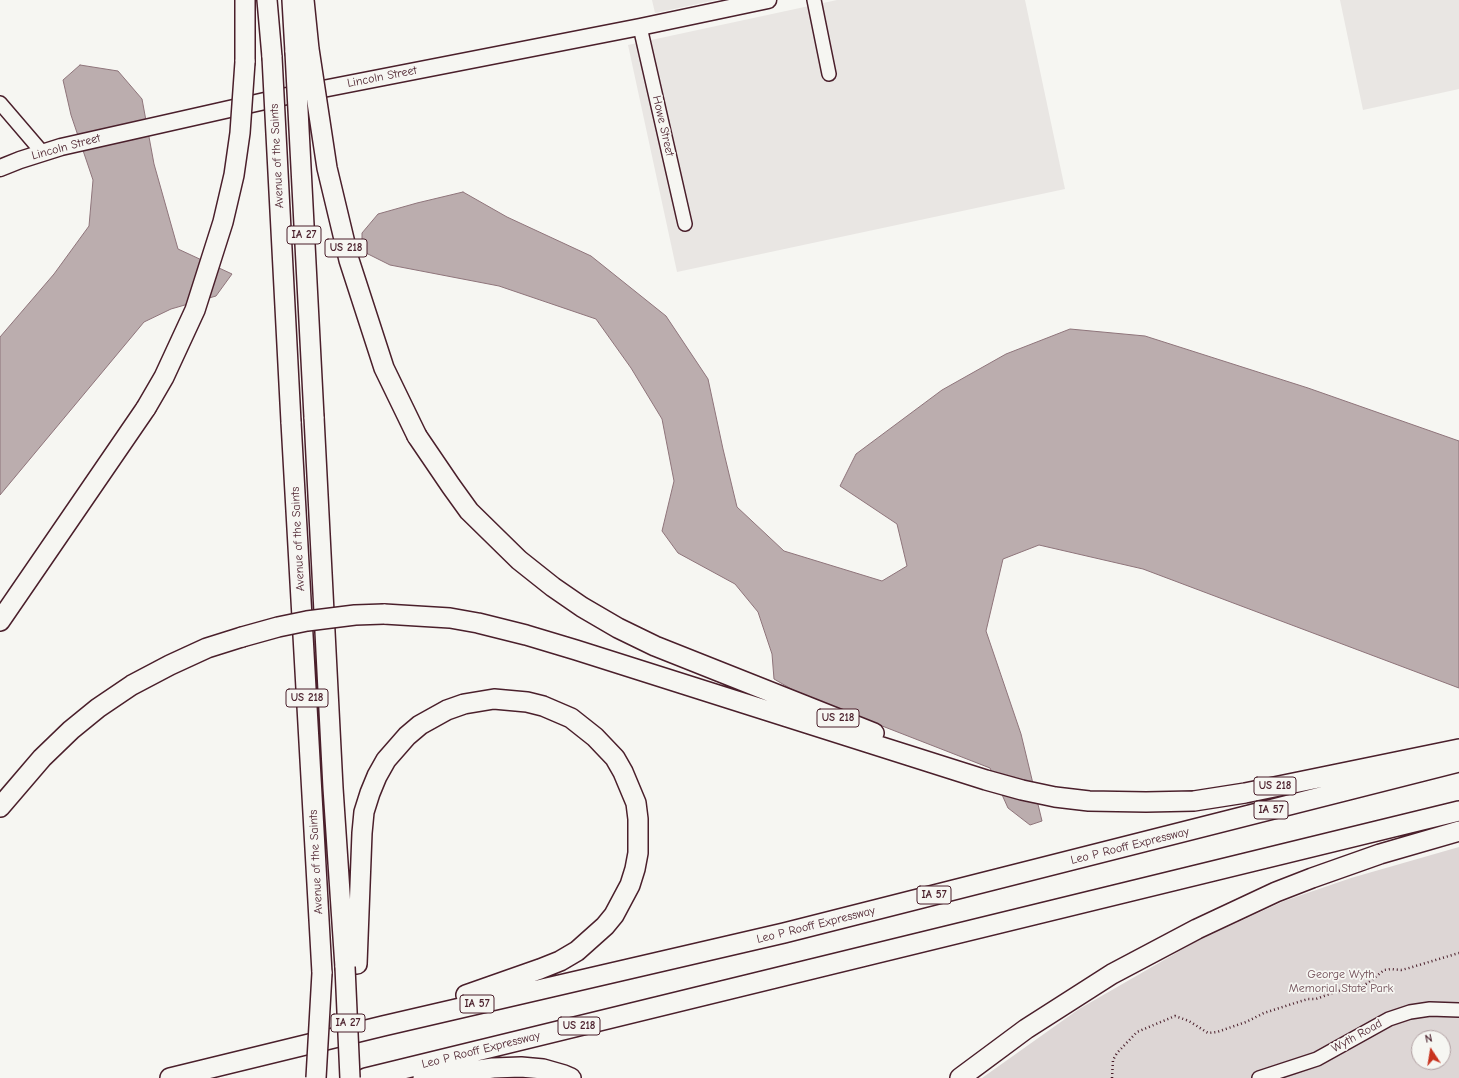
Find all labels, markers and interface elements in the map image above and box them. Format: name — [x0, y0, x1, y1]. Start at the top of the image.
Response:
street label: Lincoln Street — [346, 63, 418, 91]
street label: Howe Street — [649, 94, 677, 158]
street label: Avenue of the Saints — [267, 103, 287, 209]
street label: Lincoln Street — [30, 131, 102, 163]
road number: IA 27 — [287, 226, 321, 244]
road number: US 218 — [325, 239, 367, 257]
street label: Avenue of the Saints — [288, 486, 308, 592]
road number: US 218 — [286, 689, 328, 707]
road number: US 218 — [817, 709, 859, 727]
road number: US 218 — [1254, 777, 1296, 795]
road number: IA 57 — [1254, 801, 1288, 819]
street label: Avenue of the Saints — [306, 809, 326, 915]
street label: Leo P Rooff Expressway — [1069, 824, 1191, 868]
road number: IA 57 — [917, 886, 951, 904]
street label: Leo P Rooff Expressway — [755, 903, 877, 947]
park label: George Wyth Memorial State Park — [1289, 968, 1393, 996]
road number: IA 57 — [460, 995, 494, 1013]
road number: IA 27 — [331, 1014, 365, 1032]
street label: Wyth Road — [1329, 1016, 1385, 1056]
road number: US 218 — [558, 1017, 600, 1035]
street label: Leo P Rooff Expressway — [420, 1028, 542, 1072]
north arrow — [1411, 1030, 1451, 1070]
text: N — [1424, 1032, 1433, 1046]

